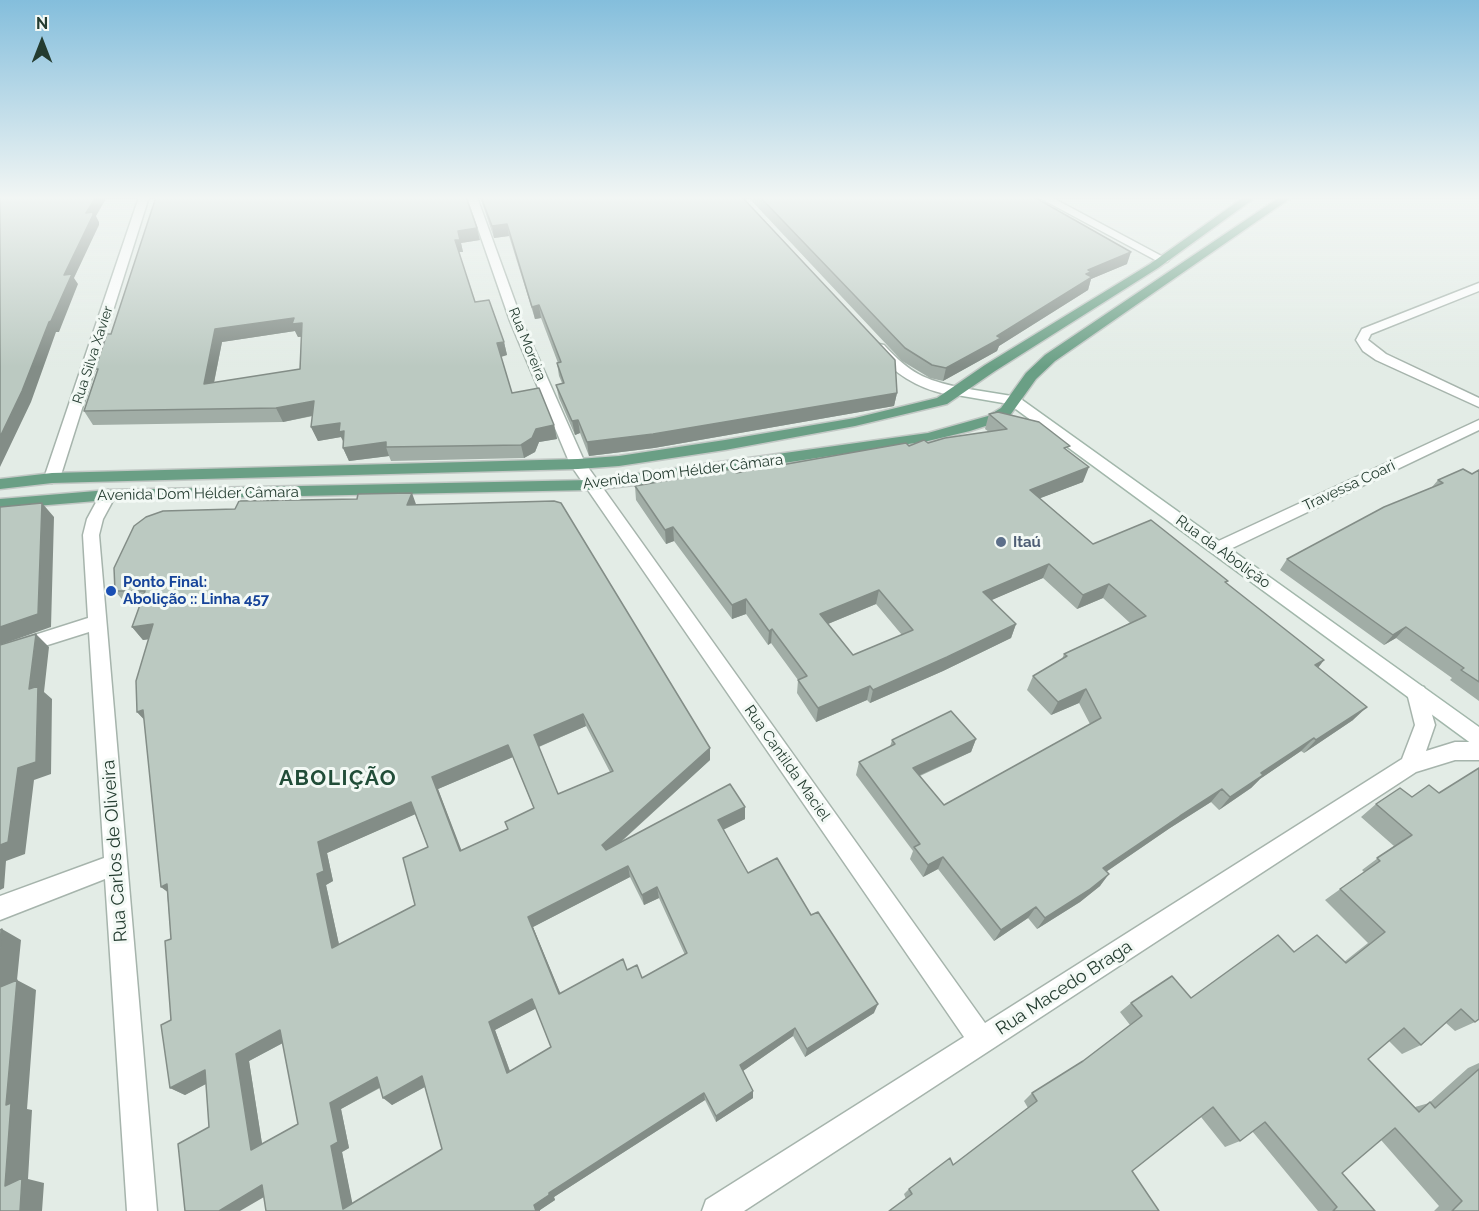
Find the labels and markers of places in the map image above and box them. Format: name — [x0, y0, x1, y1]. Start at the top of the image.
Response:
place label: Itaú — [1013, 533, 1041, 551]
marker: Itaú — [994, 535, 1008, 549]
place label: Ponto Final: Abolição :: Linha 457 — [123, 573, 269, 608]
marker: Ponto Final: Abolição :: Linha 457 — [104, 584, 118, 598]

